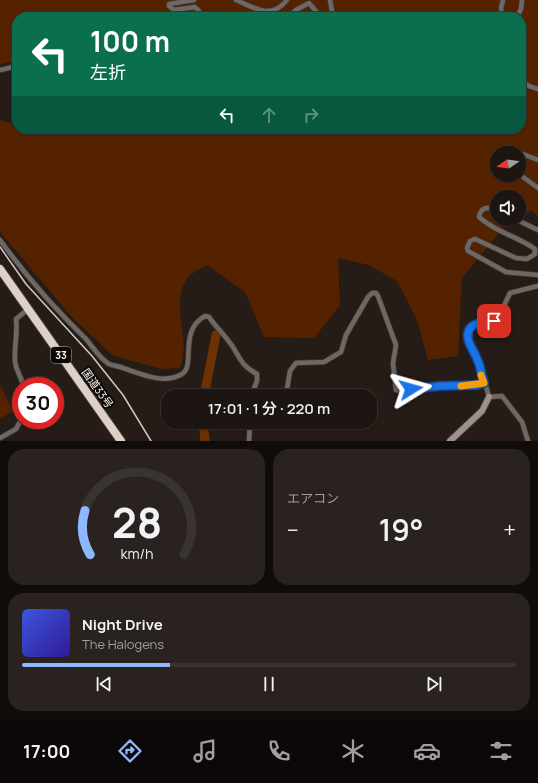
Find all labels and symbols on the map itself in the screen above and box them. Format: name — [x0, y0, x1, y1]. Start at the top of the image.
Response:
north arrow — [490, 146, 526, 182]
pin — [477, 304, 511, 338]
road number: 33 — [51, 347, 71, 363]
street label: 国道33号 — [79, 365, 117, 411]
position arrow — [390, 368, 432, 410]
speed limit sign: 30 — [12, 377, 64, 429]

